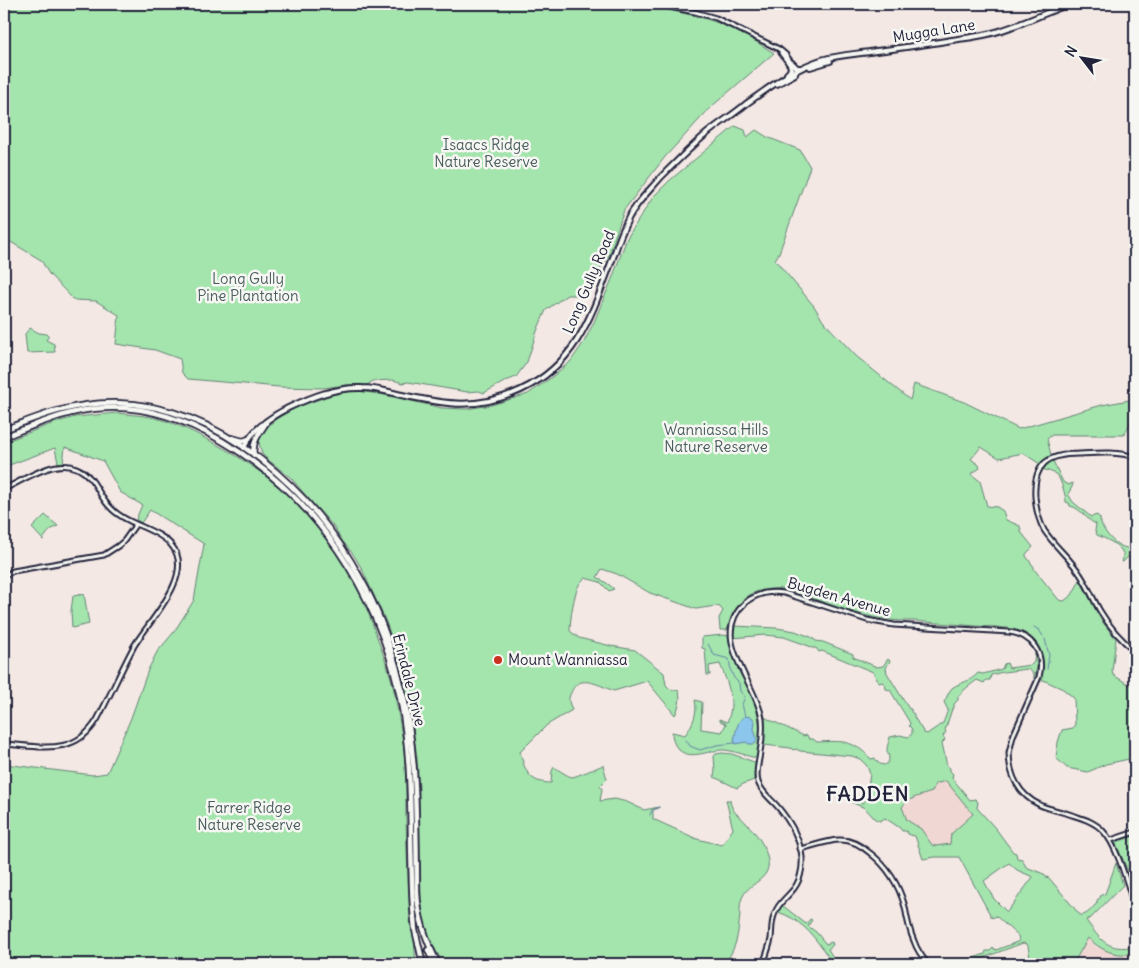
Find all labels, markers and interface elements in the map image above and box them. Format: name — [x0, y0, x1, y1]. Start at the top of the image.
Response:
street label: Mugga Lane — [891, 15, 976, 46]
north arrow — [1056, 32, 1106, 82]
text: N — [1061, 43, 1081, 60]
park label: Isaacs Ridge Nature Reserve — [434, 135, 538, 171]
street label: Long Gully Road — [558, 227, 619, 336]
park label: Long Gully Pine Plantation — [197, 269, 299, 305]
park label: Wanniassa Hills Nature Reserve — [664, 420, 768, 456]
street label: Bugden Avenue — [785, 573, 893, 620]
street label: Erindale Drive — [389, 632, 430, 728]
place label: Mount Wanniassa — [508, 650, 628, 669]
marker: Mount Wanniassa — [492, 654, 504, 666]
district label: FADDEN — [826, 781, 910, 806]
park label: Farrer Ridge Nature Reserve — [197, 798, 301, 834]

